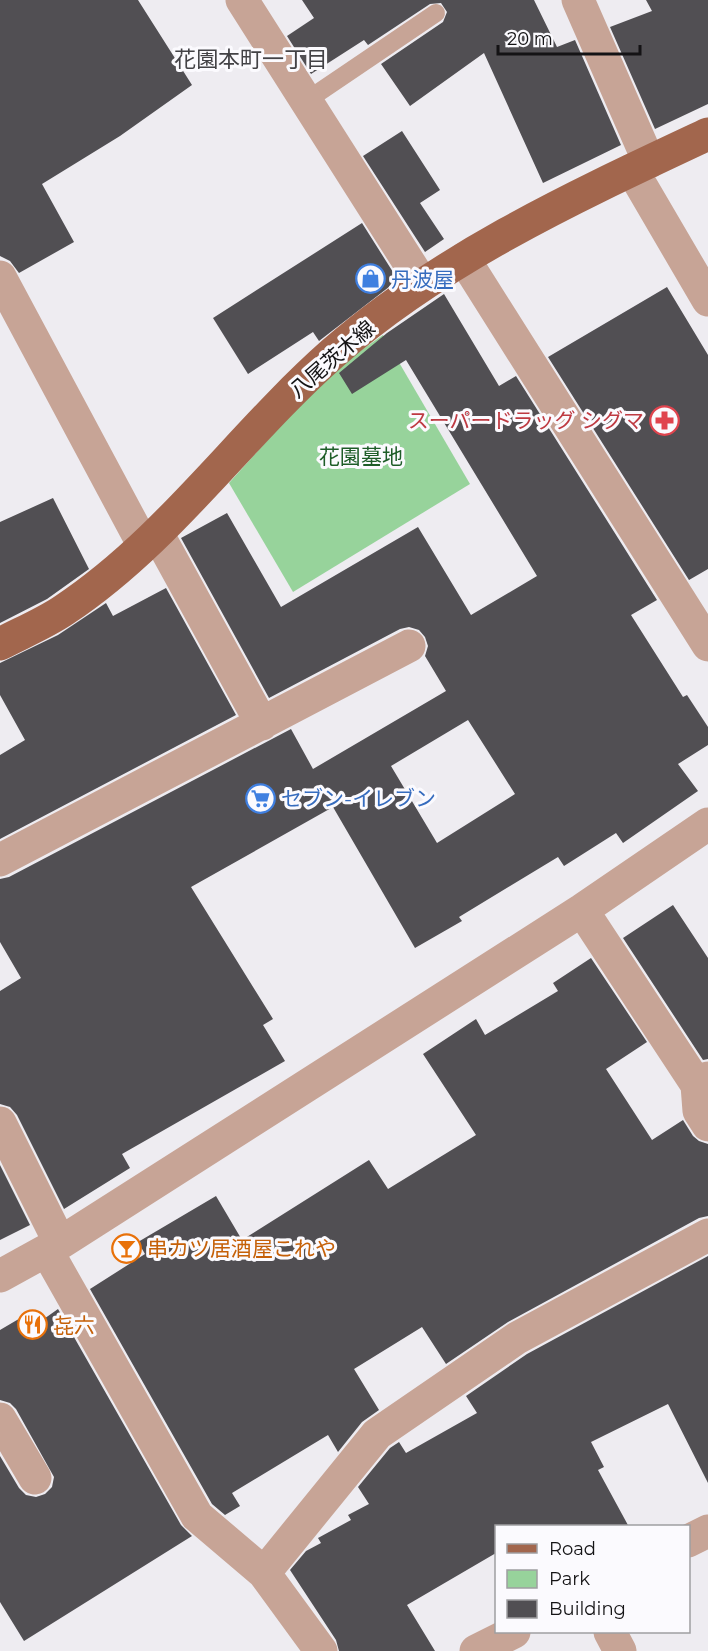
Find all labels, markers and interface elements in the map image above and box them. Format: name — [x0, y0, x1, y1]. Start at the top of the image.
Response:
scale bar — [498, 18, 640, 56]
text: 20 m — [507, 28, 553, 50]
district label: 花園本町一丁目 — [174, 46, 328, 73]
shop icon: 丹波屋 — [354, 263, 386, 295]
place label: 丹波屋 — [391, 267, 454, 292]
street label: 八尾茨木線 — [284, 315, 380, 403]
pharmacy icon: スーパードラッグ シグマ — [649, 404, 681, 436]
place label: スーパードラッグ シグマ — [408, 408, 644, 433]
park label: 花園墓地 — [319, 444, 403, 469]
supermarket icon: セブン-イレブン — [244, 782, 276, 814]
place label: セブン-イレブン — [281, 786, 436, 811]
bar icon: 串カツ居酒屋これや — [110, 1232, 142, 1264]
place label: 串カツ居酒屋これや — [147, 1236, 336, 1261]
restaurant icon: 㐂六 — [16, 1309, 48, 1341]
place label: 㐂六 — [53, 1313, 95, 1338]
legend — [495, 1525, 690, 1633]
text: Road — [549, 1538, 596, 1560]
text: Park — [549, 1568, 590, 1590]
text: Building — [549, 1598, 626, 1620]

